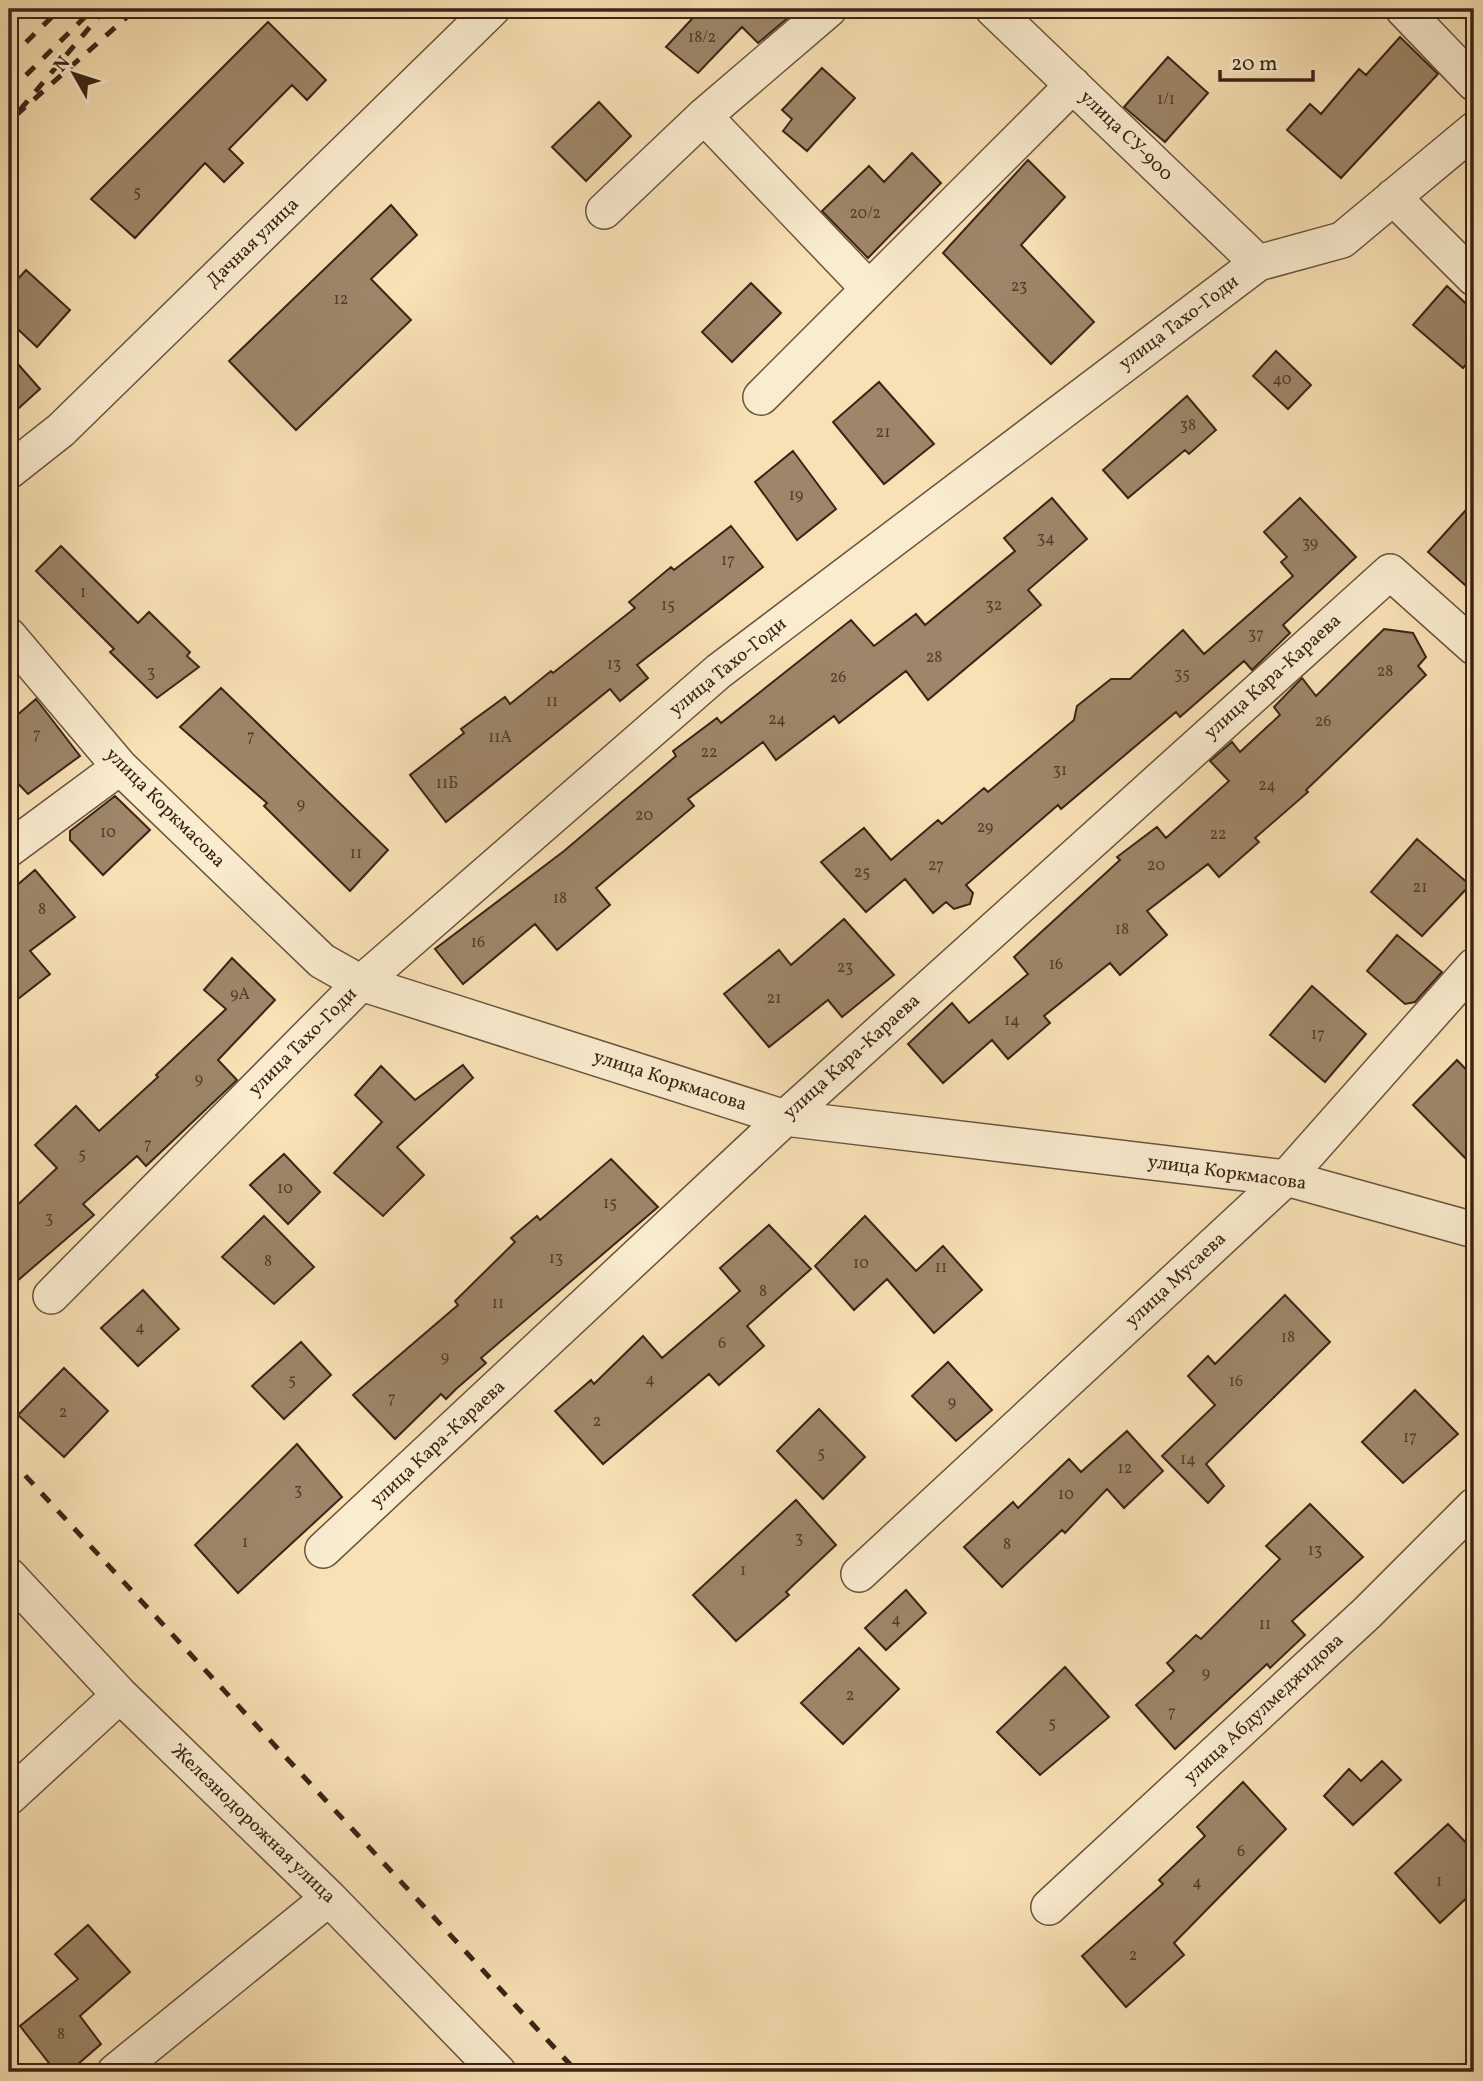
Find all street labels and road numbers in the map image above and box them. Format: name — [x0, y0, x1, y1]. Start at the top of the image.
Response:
street label: улица СУ-900 — [1074, 85, 1178, 187]
street label: Дачная улица — [201, 192, 305, 294]
street label: улица Тахо-Годи — [1114, 269, 1244, 377]
street label: улица Кара-Караева — [1199, 608, 1347, 746]
street label: улица Тахо-Годи — [664, 612, 792, 722]
street label: улица Коркмасова — [99, 742, 231, 874]
street label: улица Тахо-Годи — [243, 982, 363, 1102]
street label: улица Кара-Караева — [778, 988, 926, 1126]
street label: улица Коркмасова — [590, 1044, 750, 1118]
street label: улица Коркмасова — [1146, 1149, 1308, 1197]
street label: улица Мусаева — [1120, 1226, 1232, 1334]
street label: улица Кара-Караева — [365, 1374, 511, 1514]
street label: улица Абдулмеджидова — [1178, 1628, 1350, 1790]
street label: Железнодорожная улица — [165, 1738, 341, 1910]

